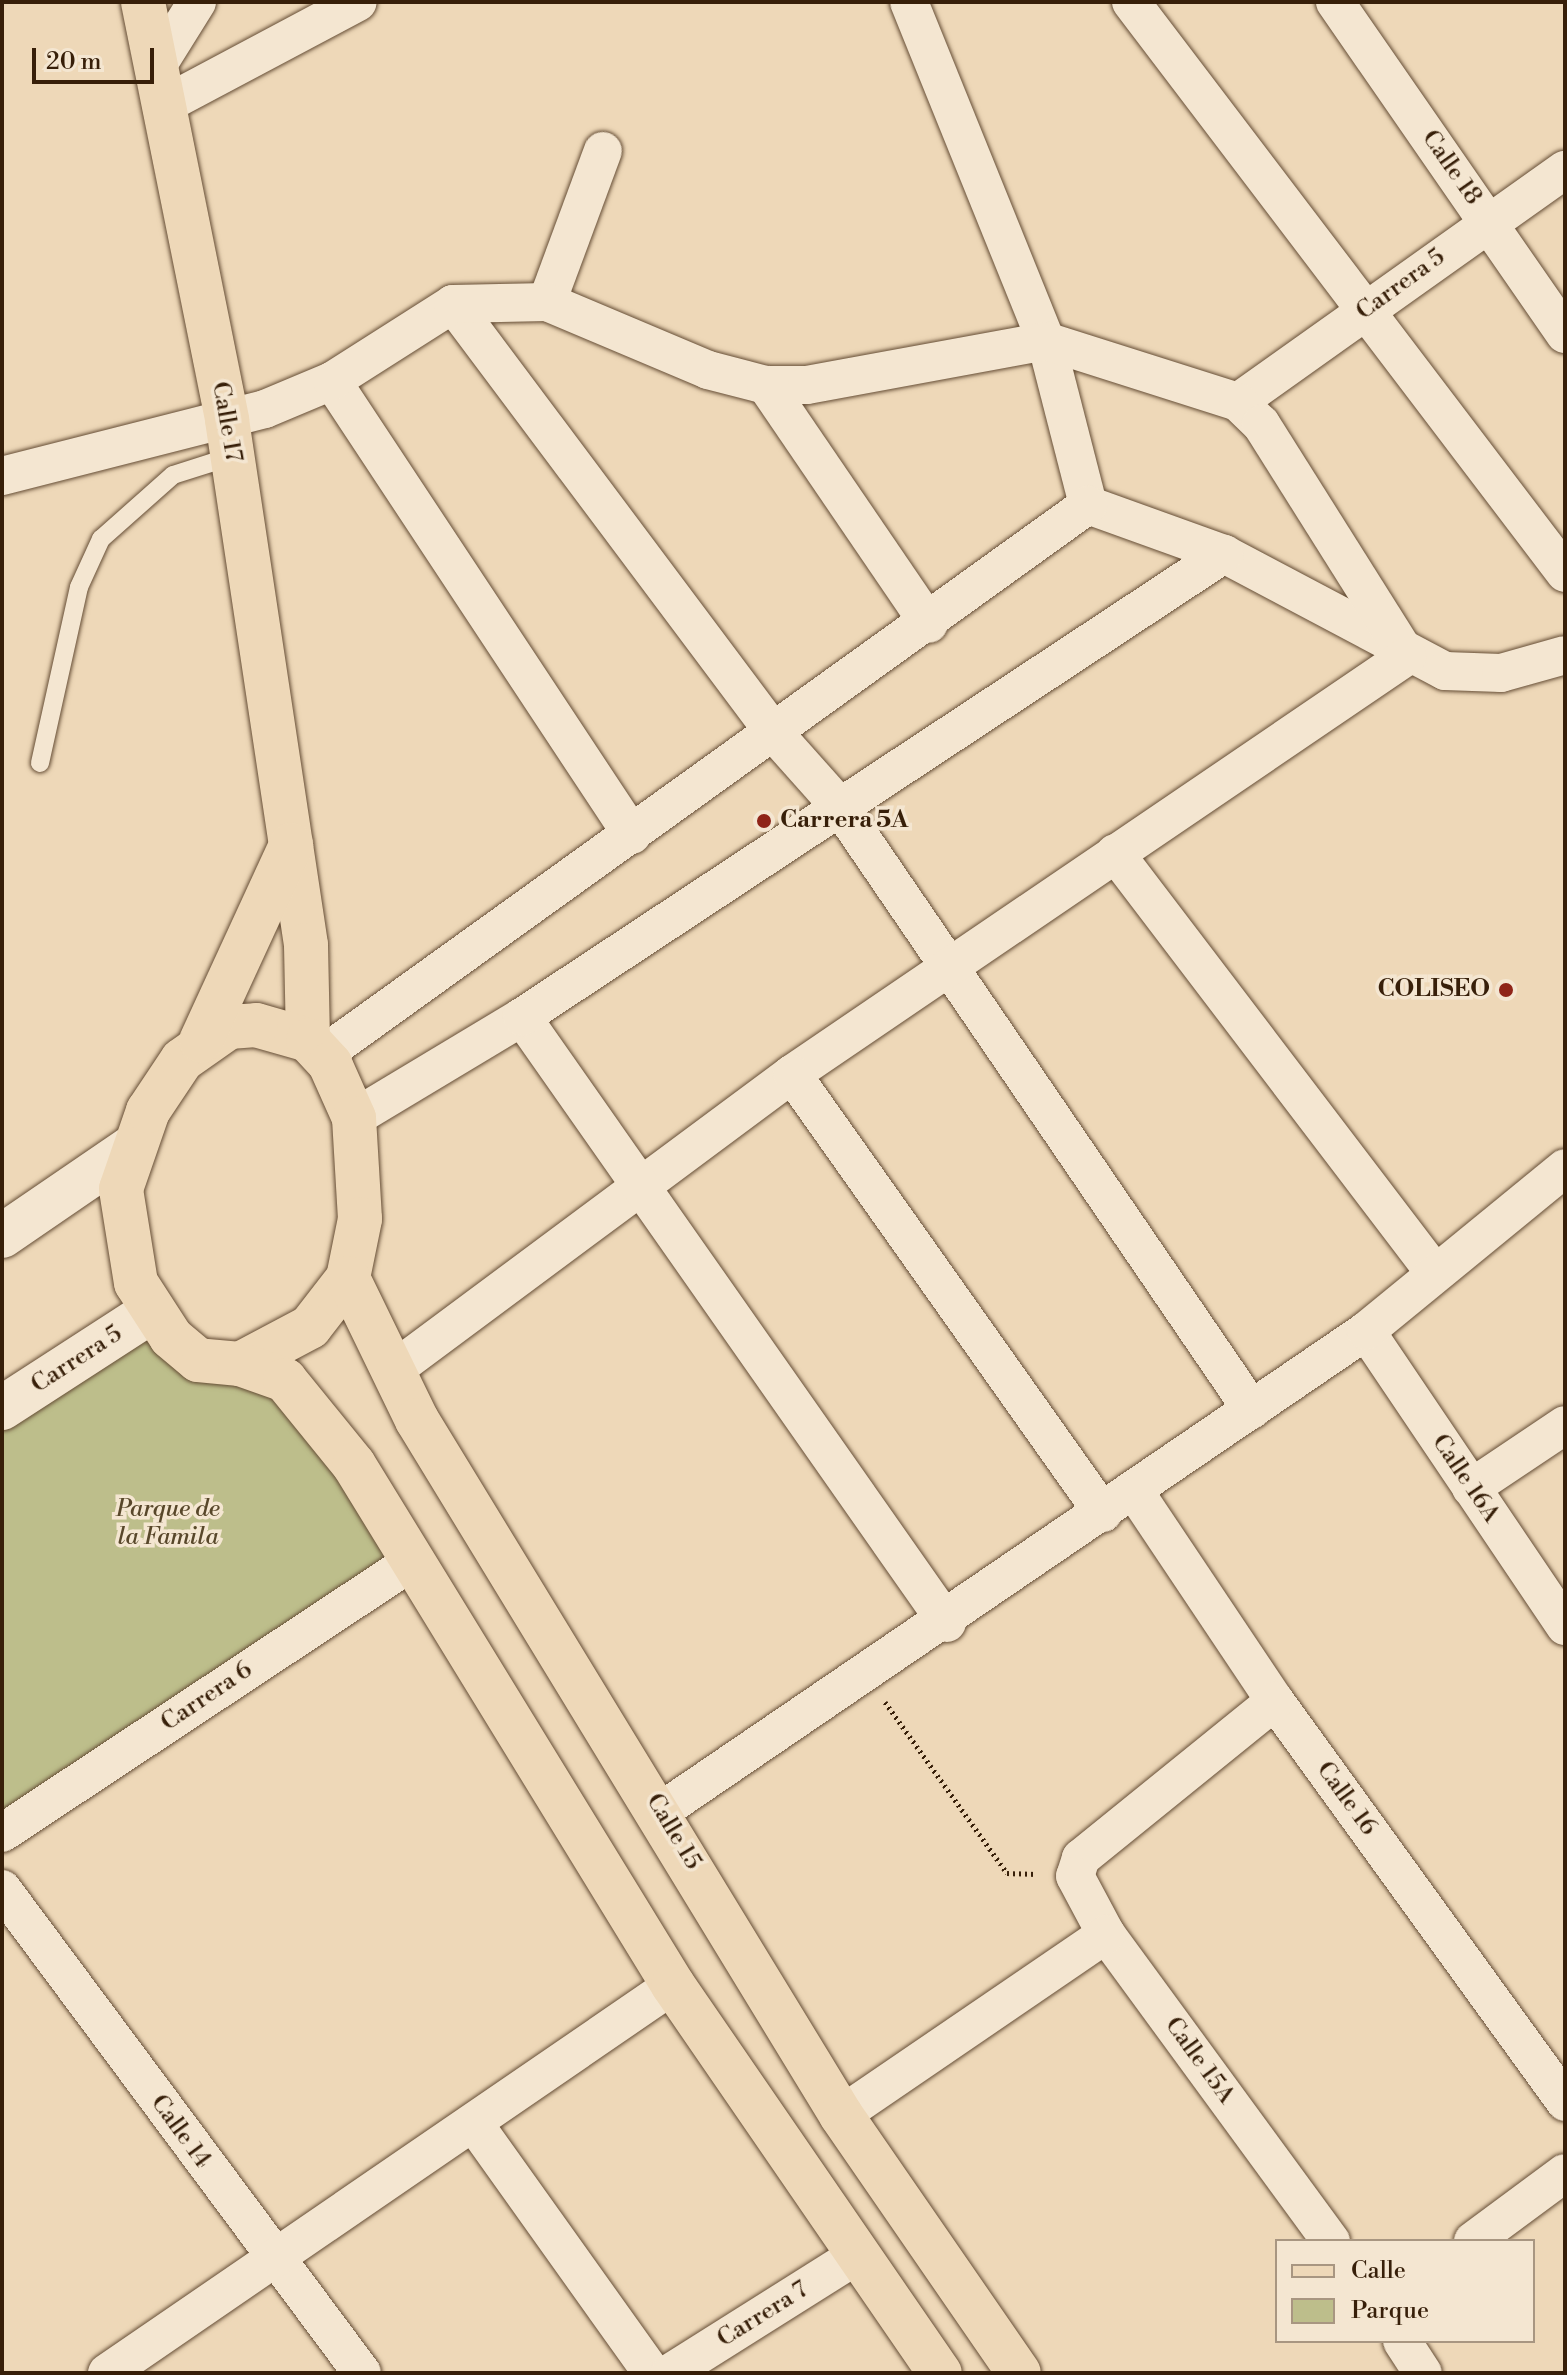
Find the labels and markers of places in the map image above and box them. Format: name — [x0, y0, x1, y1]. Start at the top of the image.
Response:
place label: Carrera 5A — [780, 807, 908, 835]
marker: Carrera 5A — [755, 812, 773, 830]
place label: COLISEO — [1377, 976, 1490, 1004]
marker: COLISEO — [1497, 981, 1515, 999]

